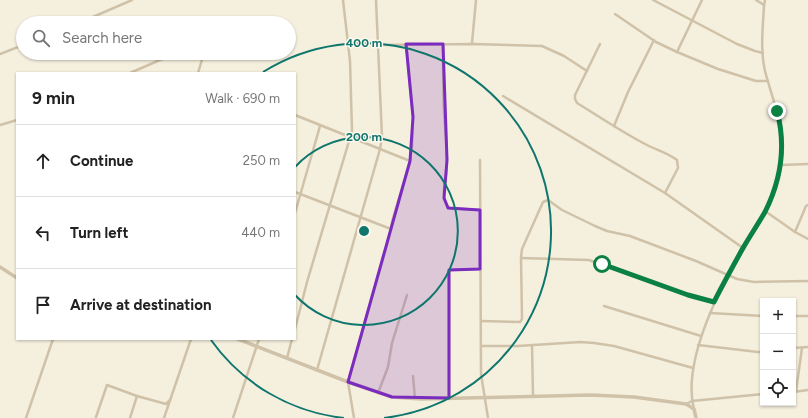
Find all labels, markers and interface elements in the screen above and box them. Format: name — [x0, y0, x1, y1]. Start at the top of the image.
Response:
search box — [16, 16, 296, 60]
icon: search — [30, 27, 52, 49]
text: Search here — [62, 29, 142, 47]
text: 400 m — [346, 36, 382, 50]
text: 9 min — [32, 88, 75, 108]
text: Walk · 690 m — [205, 91, 280, 106]
route end — [768, 102, 786, 120]
text: 200 m — [346, 130, 382, 144]
icon: ahead — [32, 150, 54, 172]
text: Continue — [70, 152, 133, 170]
text: 250 m — [243, 153, 280, 168]
icon: left — [32, 222, 54, 244]
text: Turn left — [70, 224, 128, 242]
centre of rings — [357, 224, 371, 238]
text: 440 m — [241, 225, 280, 240]
route start — [593, 255, 611, 273]
icon: arrive — [32, 294, 54, 316]
text: Arrive at destination — [70, 296, 211, 314]
map controls — [760, 298, 796, 406]
button: + — [760, 298, 796, 334]
button: − — [760, 334, 796, 370]
button: locate — [760, 370, 796, 406]

